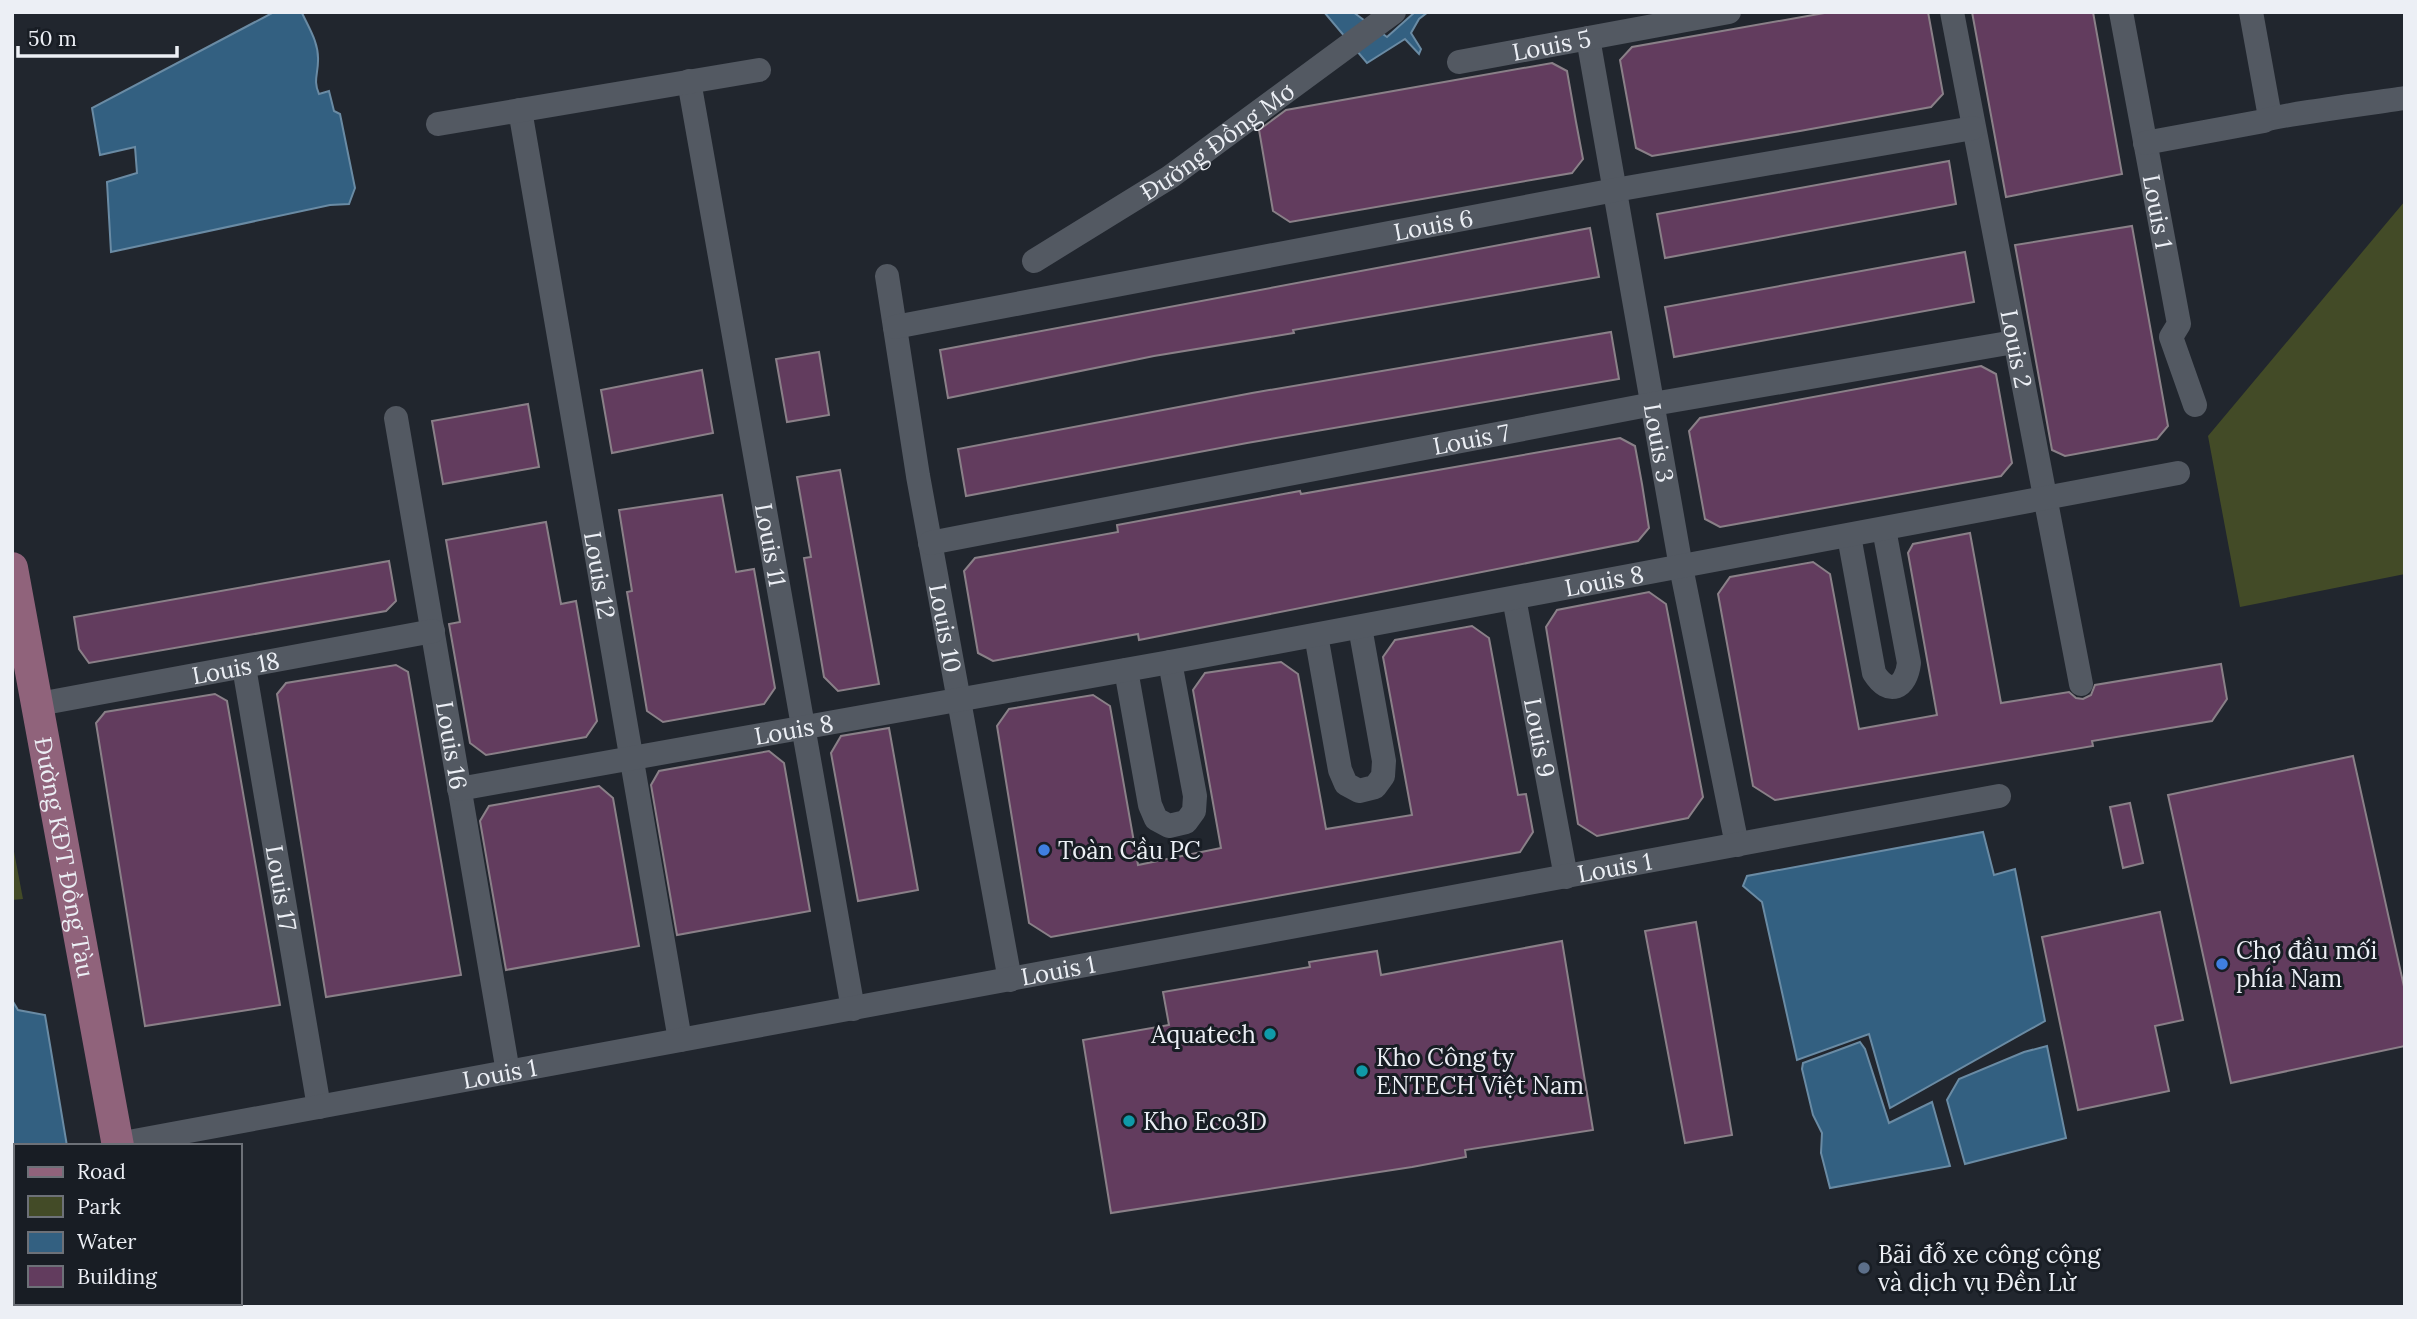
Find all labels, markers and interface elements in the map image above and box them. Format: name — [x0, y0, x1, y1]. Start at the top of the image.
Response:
scale bar — [18, 14, 177, 58]
street label: Louis 5 — [1510, 22, 1593, 67]
text: 50 m — [28, 25, 77, 52]
street label: Đường Đồng Mơ — [1134, 75, 1300, 207]
street label: Louis 1 — [2136, 172, 2180, 251]
street label: Louis 6 — [1391, 202, 1476, 247]
street label: Louis 2 — [1994, 307, 2039, 391]
street label: Louis 3 — [1637, 401, 1681, 485]
street label: Louis 7 — [1430, 416, 1512, 462]
street label: Louis 11 — [748, 501, 794, 589]
street label: Louis 12 — [577, 529, 623, 621]
street label: Louis 8 — [1562, 558, 1646, 603]
street label: Louis 10 — [922, 581, 969, 675]
street label: Louis 18 — [189, 644, 282, 691]
street label: Louis 9 — [1517, 695, 1563, 780]
street label: Louis 16 — [429, 699, 475, 792]
street label: Louis 8 — [752, 707, 836, 752]
street label: Đường KĐT Đồng Tàu — [28, 734, 102, 980]
place label: Toàn Cầu PC — [1058, 835, 1201, 866]
marker: Toàn Cầu PC — [1036, 842, 1052, 858]
street label: Louis 17 — [259, 843, 304, 933]
street label: Louis 1 — [1575, 845, 1654, 889]
place label: Chợ đầu mối phía Nam — [2236, 935, 2377, 994]
street label: Louis 1 — [1018, 948, 1098, 992]
marker: Chợ đầu mối phía Nam — [2214, 956, 2230, 972]
place label: Aquatech — [1150, 1019, 1256, 1050]
marker: Aquatech — [1262, 1026, 1278, 1042]
place label: Kho Công ty ENTECH Việt Nam — [1376, 1042, 1584, 1101]
street label: Louis 1 — [460, 1051, 539, 1095]
marker: Kho Công ty ENTECH Việt Nam — [1354, 1063, 1370, 1079]
place label: Kho Eco3D — [1143, 1106, 1267, 1137]
marker: Kho Eco3D — [1121, 1113, 1137, 1129]
legend — [14, 1144, 242, 1305]
text: Road — [77, 1158, 126, 1185]
text: Park — [77, 1193, 121, 1220]
text: Water — [77, 1228, 136, 1255]
place label: Bãi đỗ xe công cộng và dịch vụ Đền Lừ — [1878, 1239, 2101, 1298]
marker: Bãi đỗ xe công cộng và dịch vụ Đền Lừ — [1856, 1260, 1872, 1276]
text: Building — [77, 1263, 157, 1290]

